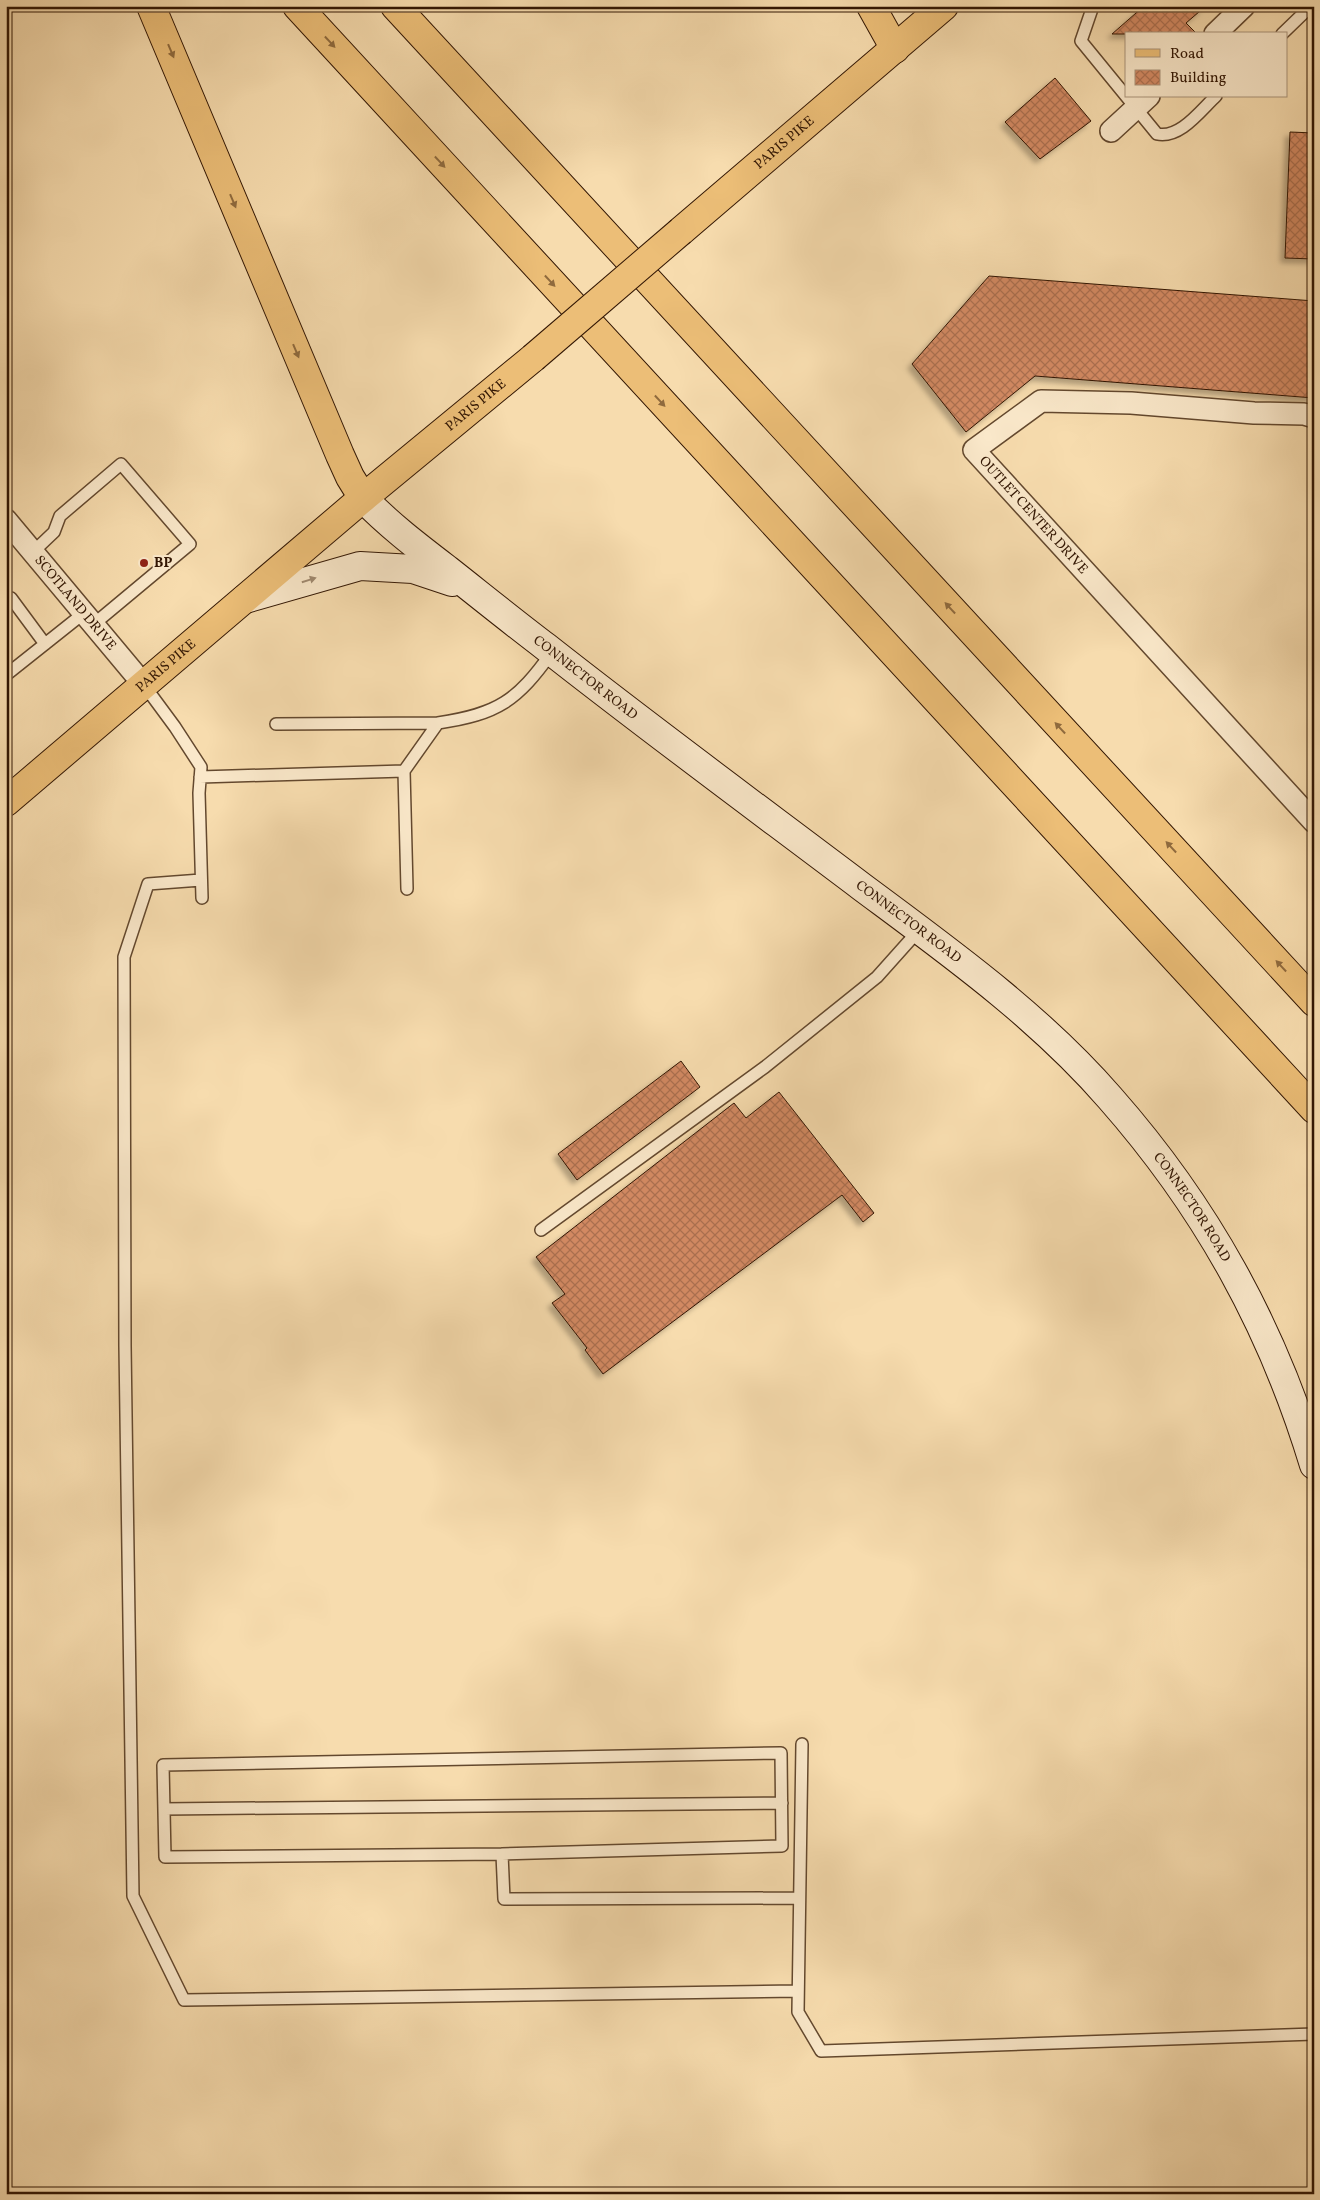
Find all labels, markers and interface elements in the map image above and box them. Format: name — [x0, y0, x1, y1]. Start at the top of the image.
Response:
legend — [1125, 32, 1288, 98]
one-way arrow — [324, 36, 336, 48]
one-way arrow — [167, 44, 175, 59]
text: Road — [1170, 44, 1204, 65]
text: Building — [1170, 68, 1227, 89]
street label: PARIS PIKE — [750, 112, 818, 174]
one-way arrow — [434, 155, 446, 167]
one-way arrow — [230, 194, 238, 208]
one-way arrow — [544, 275, 556, 287]
one-way arrow — [292, 344, 300, 359]
street label: PARIS PIKE — [441, 374, 510, 436]
one-way arrow — [654, 394, 666, 406]
street label: OUTLET CENTER DRIVE — [975, 452, 1092, 578]
street label: SCOTLAND DRIVE — [30, 551, 121, 654]
place label: BP — [154, 554, 172, 573]
marker: BP — [138, 557, 150, 569]
one-way arrow — [302, 576, 317, 584]
one-way arrow — [944, 603, 956, 615]
street label: CONNECTOR ROAD — [529, 631, 642, 724]
street label: PARIS PIKE — [132, 635, 200, 697]
one-way arrow — [1054, 722, 1066, 734]
one-way arrow — [1165, 841, 1176, 853]
street label: CONNECTOR ROAD — [852, 876, 965, 968]
one-way arrow — [1275, 961, 1287, 973]
street label: CONNECTOR ROAD — [1149, 1149, 1235, 1265]

